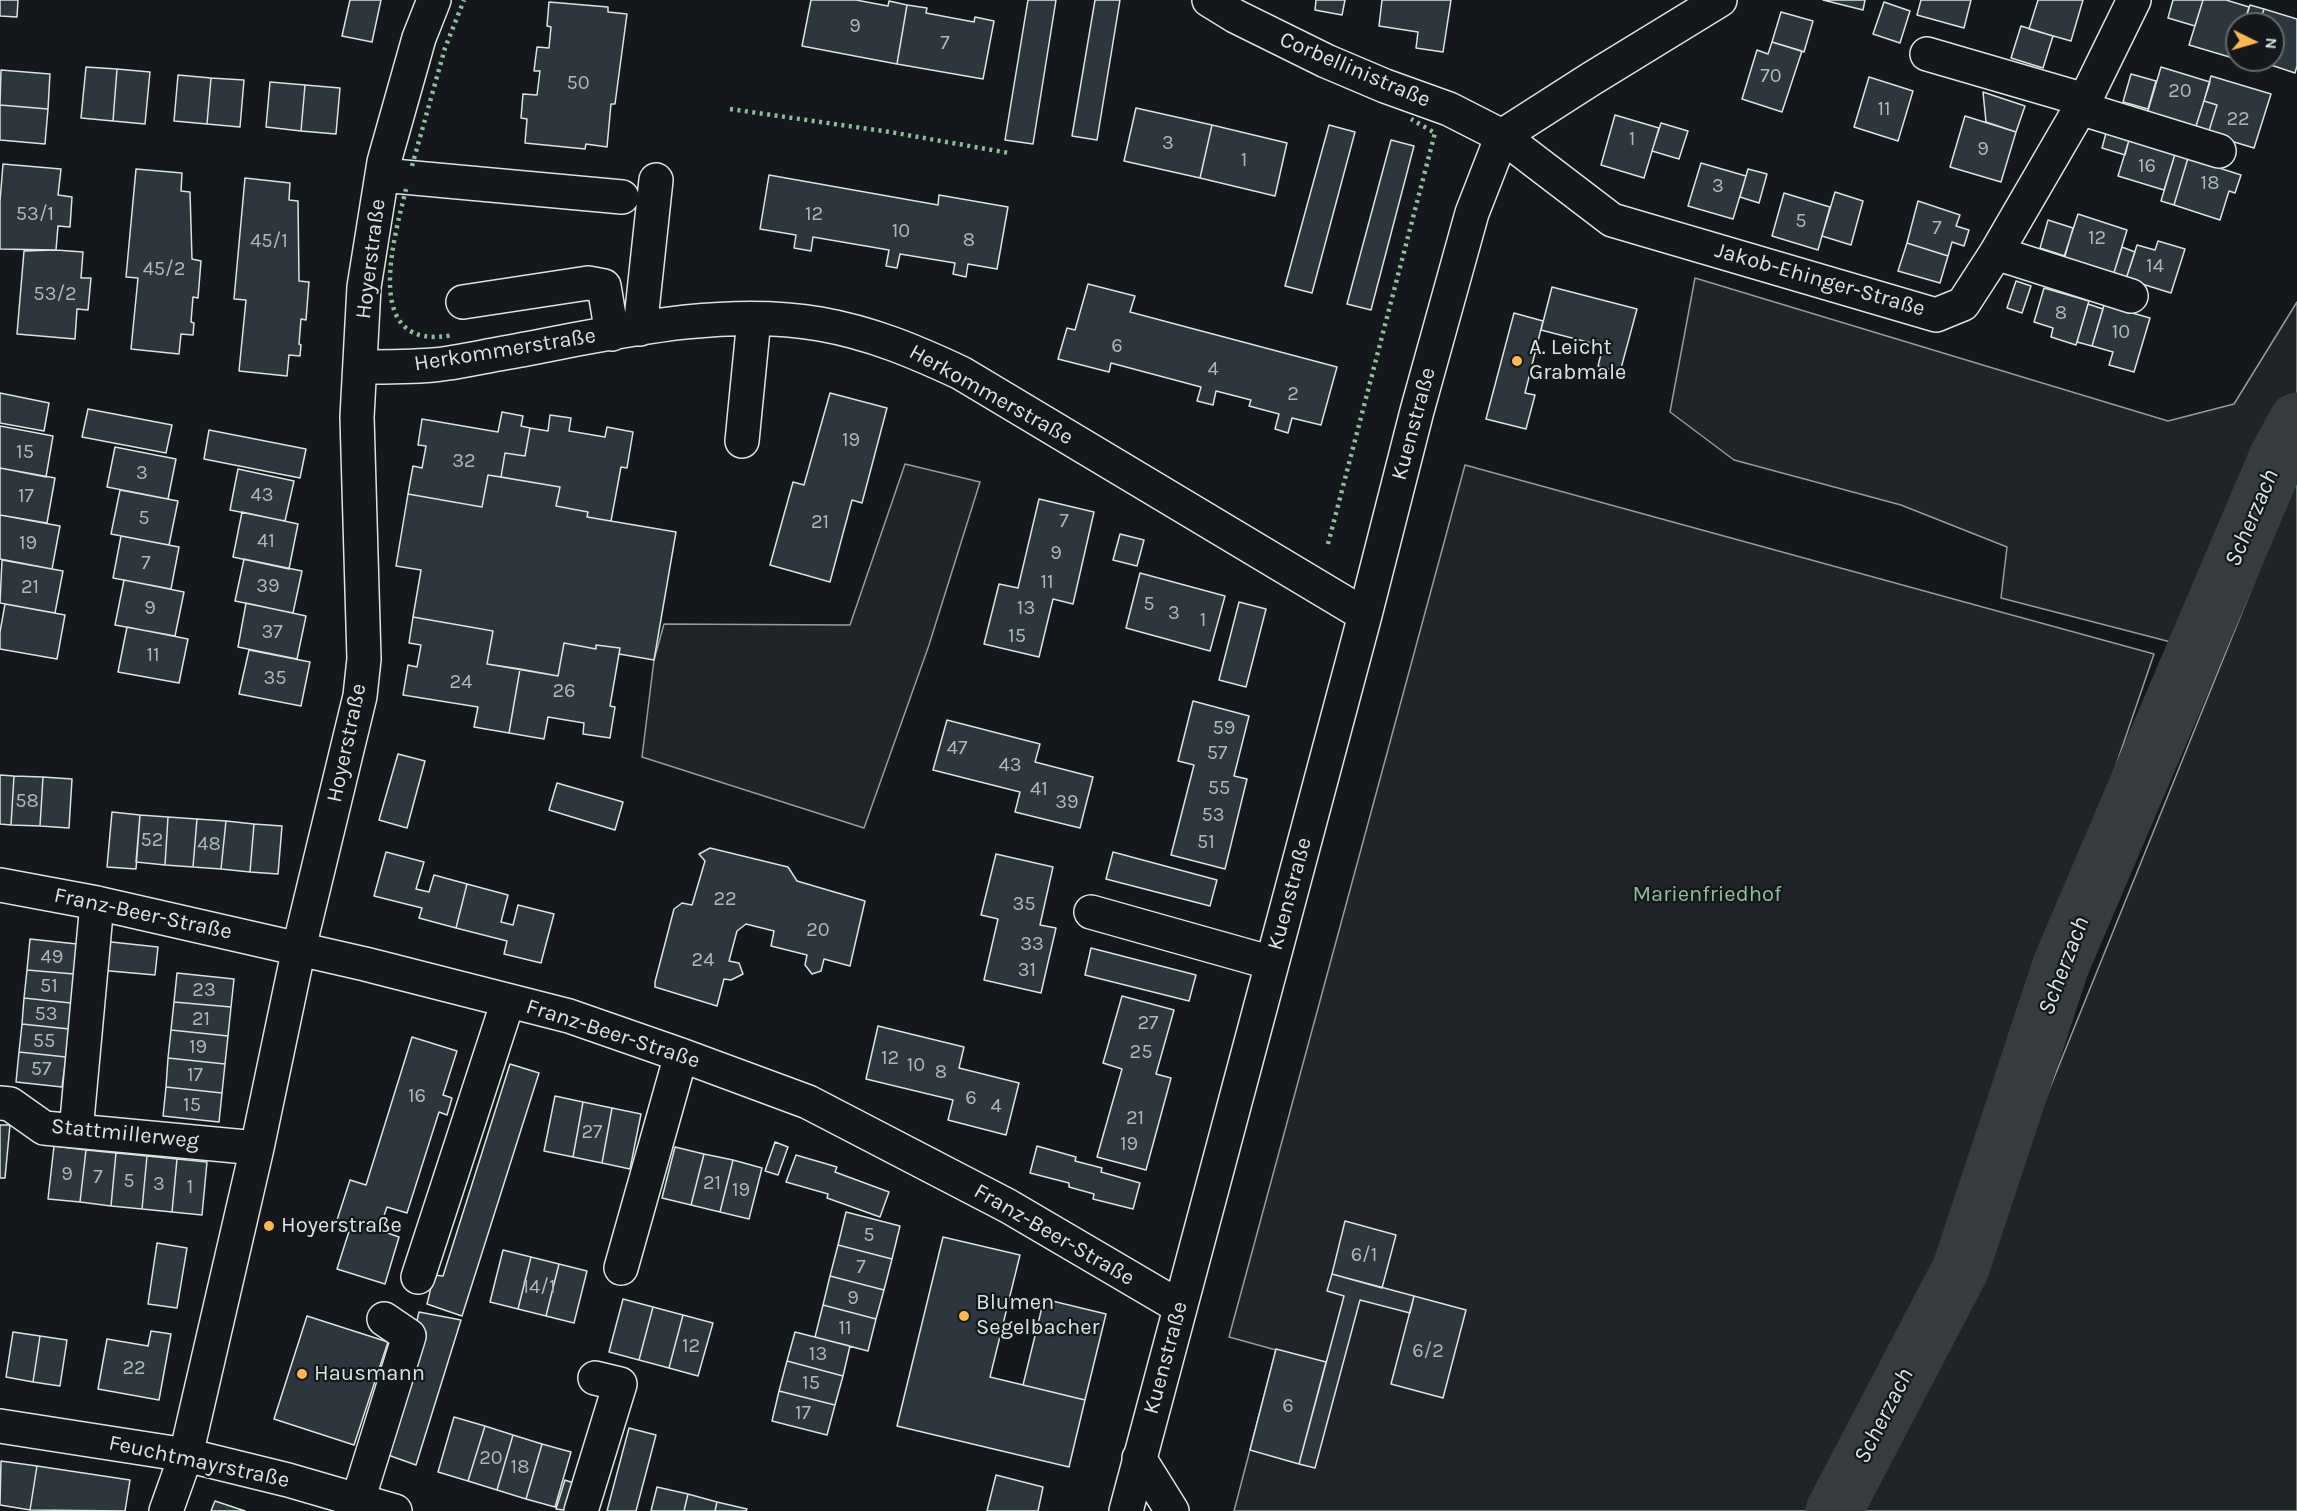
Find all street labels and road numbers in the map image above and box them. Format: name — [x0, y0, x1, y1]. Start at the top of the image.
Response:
street label: Corbellinistraße — [1276, 26, 1434, 114]
street label: Hoyerstraße — [351, 197, 391, 321]
street label: Jakob-Ehinger-Straße — [1712, 237, 1928, 323]
street label: Herkommerstraße — [412, 323, 598, 377]
street label: Herkommerstraße — [904, 339, 1078, 451]
street label: Kuenstraße — [1386, 365, 1442, 483]
street label: Hoyerstraße — [322, 681, 372, 805]
street label: Kuenstraße — [1262, 835, 1318, 953]
street label: Franz-Beer-Straße — [52, 882, 234, 946]
street label: Franz-Beer-Straße — [523, 993, 703, 1075]
street label: Stattmillerweg — [50, 1113, 200, 1155]
street label: Franz-Beer-Straße — [969, 1178, 1139, 1292]
street label: Kuenstraße — [1138, 1299, 1194, 1417]
street label: Feuchtmayrstraße — [106, 1430, 292, 1494]

